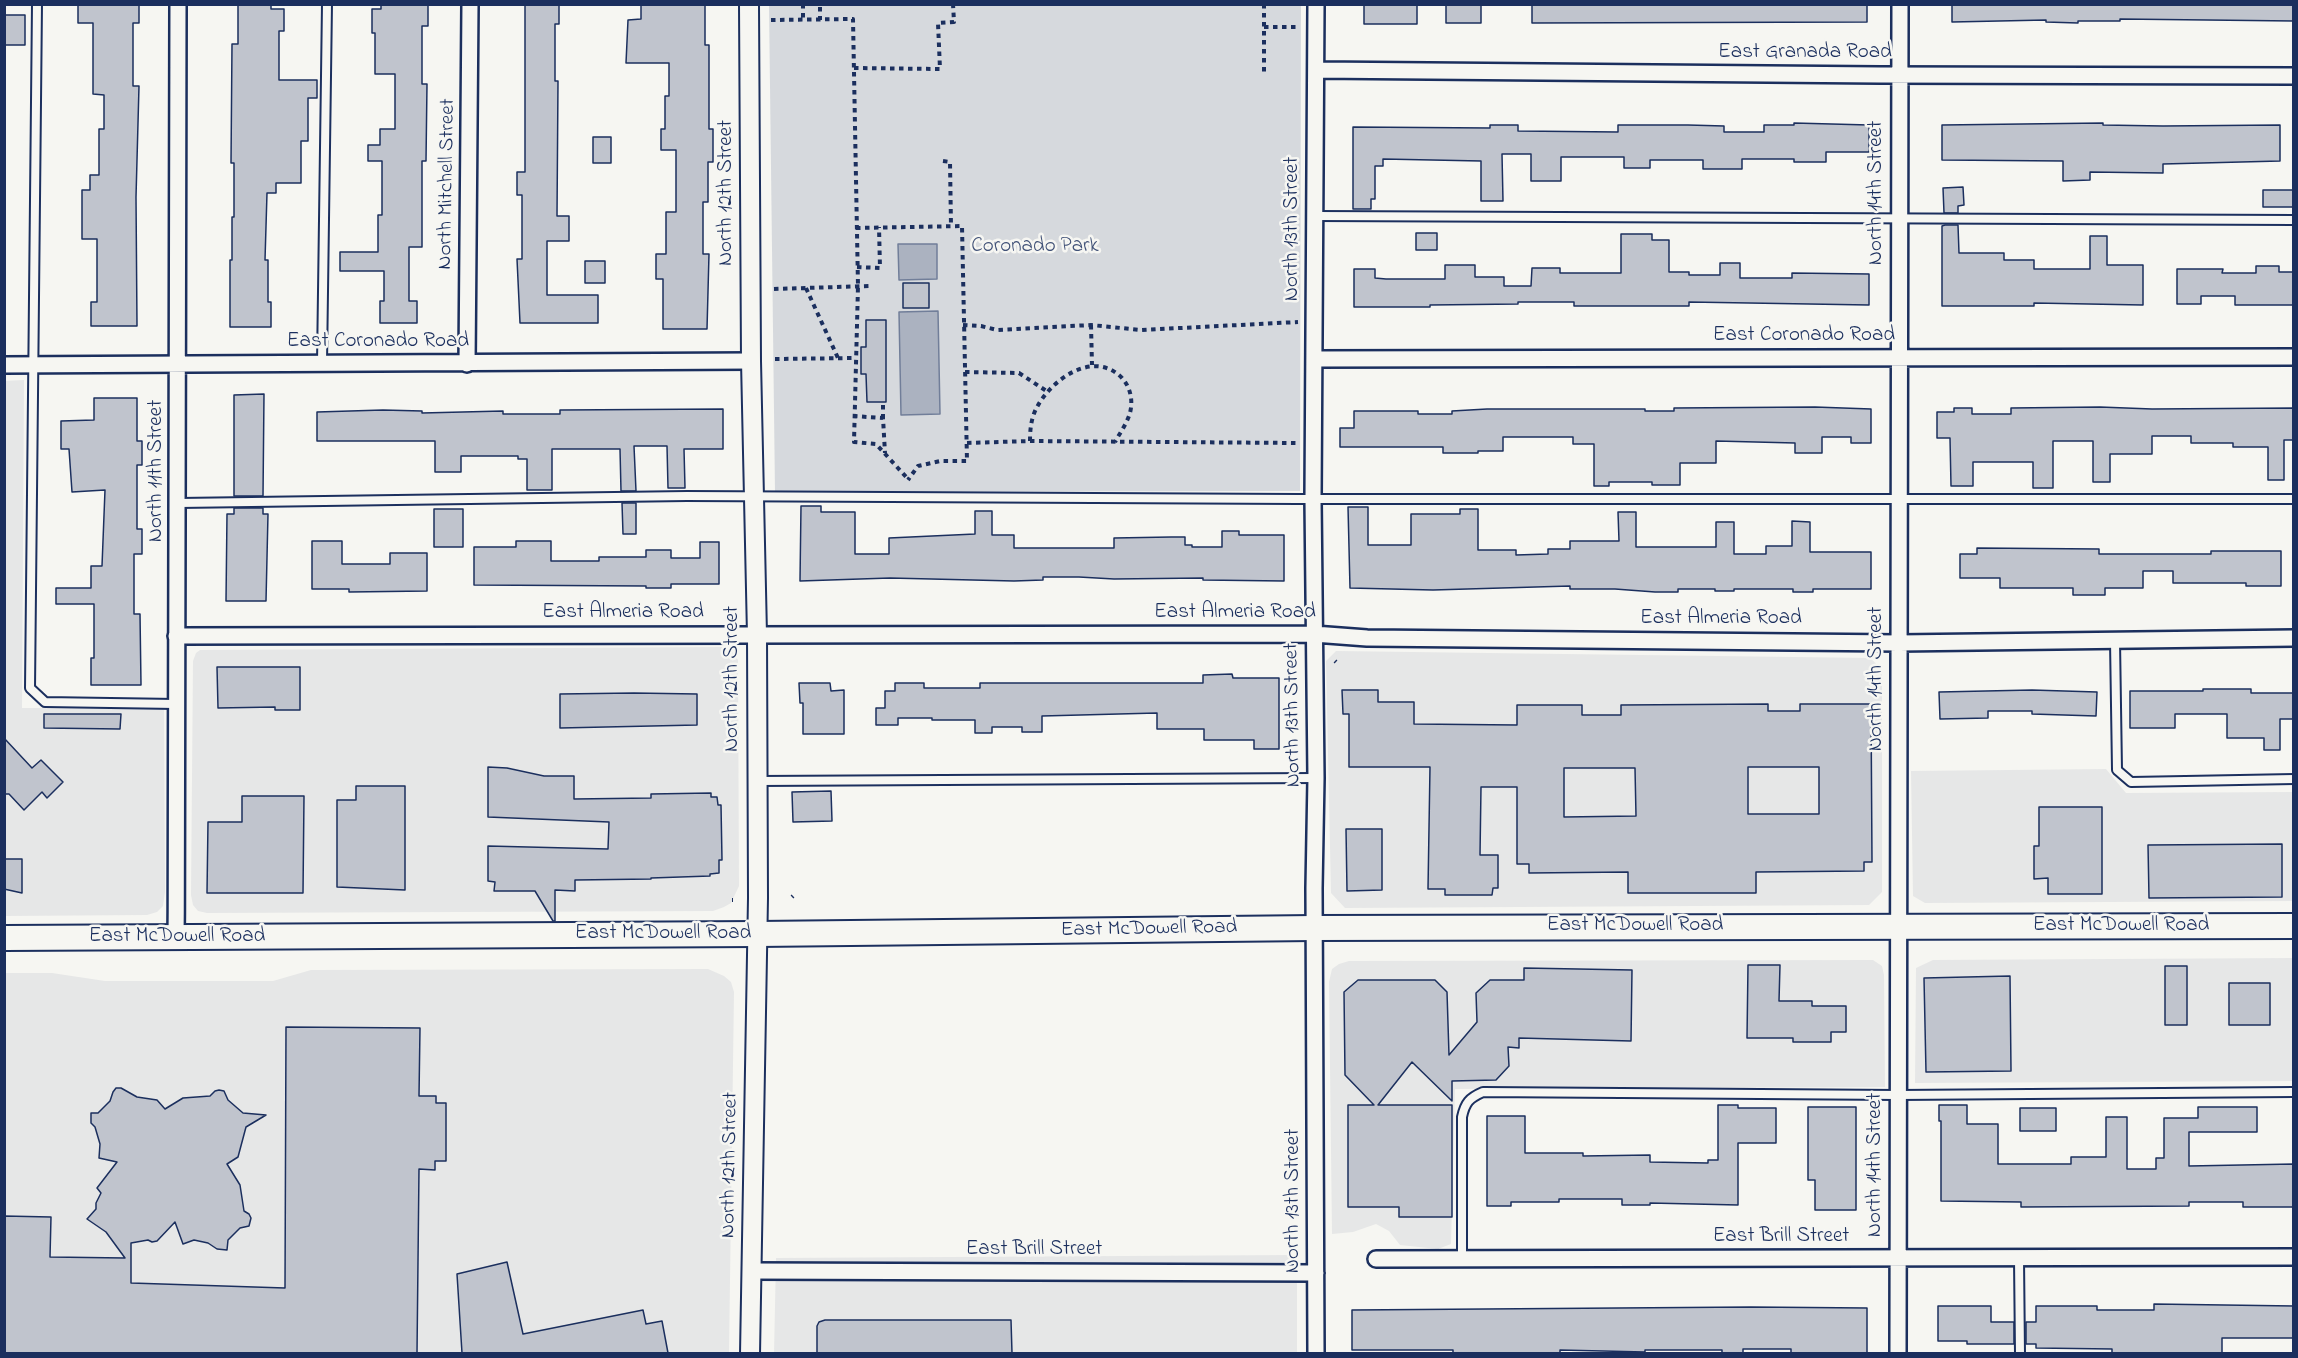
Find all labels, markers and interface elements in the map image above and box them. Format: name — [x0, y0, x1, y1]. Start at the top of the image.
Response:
street label: East Granada Road — [1718, 41, 1892, 67]
street label: North Mitchell Street — [434, 98, 462, 270]
street label: North 12th Street — [715, 120, 741, 266]
street label: North 14th Street — [1865, 121, 1891, 265]
street label: North 13th Street — [1281, 157, 1307, 301]
park label: Coronado Park — [971, 235, 1099, 261]
street label: East Coronado Road — [1713, 324, 1895, 350]
street label: East Coronado Road — [287, 330, 469, 356]
street label: North 11th Street — [145, 400, 171, 542]
street label: East Almeria Road — [542, 601, 704, 627]
street label: East Almeria Road — [1154, 601, 1316, 627]
street label: North 12th Street — [721, 606, 747, 752]
street label: East Almeria Road — [1640, 607, 1802, 633]
street label: North 14th Street — [1865, 607, 1891, 751]
street label: North 13th Street — [1280, 643, 1308, 787]
street label: East McDowell Road — [1547, 914, 1723, 940]
street label: East McDowell Road — [2033, 914, 2209, 940]
street label: East McDowell Road — [1060, 916, 1238, 944]
street label: East McDowell Road — [575, 922, 751, 948]
street label: East McDowell Road — [89, 925, 265, 951]
street label: North 12th Street — [717, 1092, 745, 1238]
street label: North 14th Street — [1864, 1093, 1890, 1237]
street label: North 13th Street — [1282, 1129, 1308, 1273]
street label: East Brill Street — [1713, 1225, 1849, 1251]
street label: East Brill Street — [966, 1238, 1102, 1264]

